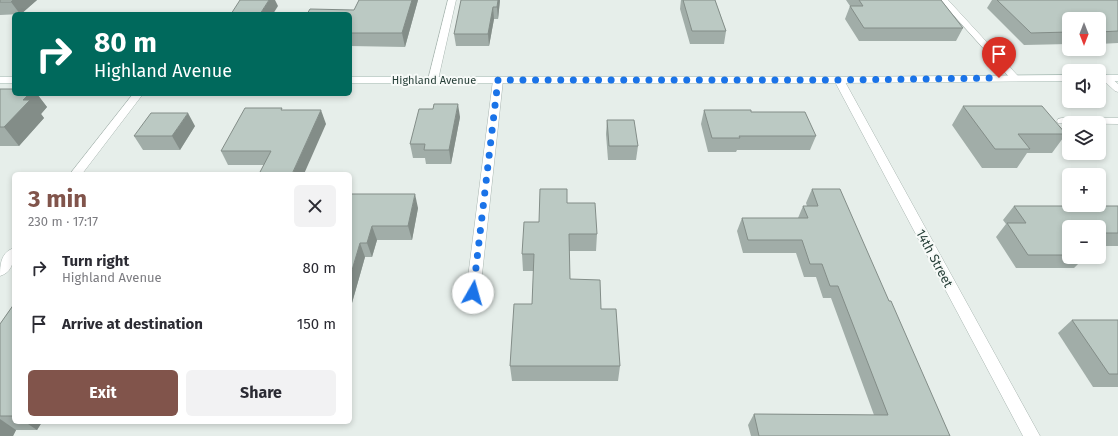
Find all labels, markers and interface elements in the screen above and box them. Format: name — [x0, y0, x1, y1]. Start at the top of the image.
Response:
north arrow — [1062, 12, 1106, 56]
map controls — [1062, 12, 1106, 264]
text: 80 m — [94, 26, 157, 59]
icon: right — [28, 28, 80, 80]
pin — [982, 37, 1016, 78]
icon: arrive — [988, 43, 1010, 65]
text: Highland Avenue — [94, 60, 232, 82]
button: sound — [1062, 64, 1106, 108]
street label: Highland Avenue — [392, 74, 476, 87]
button: layers — [1062, 116, 1106, 160]
button: + — [1062, 168, 1106, 212]
text: 3 min — [28, 185, 87, 213]
button: close — [294, 185, 336, 227]
text: 230 m · 17:17 — [28, 214, 98, 229]
button: − — [1062, 220, 1106, 264]
street label: 14th Street — [913, 227, 956, 290]
text: Turn right — [62, 252, 129, 270]
icon: right — [28, 257, 50, 279]
text: 80 m — [303, 259, 336, 277]
text: Highland Avenue — [62, 270, 162, 285]
position arrow — [452, 272, 494, 314]
icon: arrive — [28, 313, 50, 335]
text: Arrive at destination — [62, 315, 203, 333]
text: 150 m — [297, 315, 336, 333]
button: Exit — [28, 370, 178, 416]
button: Share — [186, 370, 336, 416]

